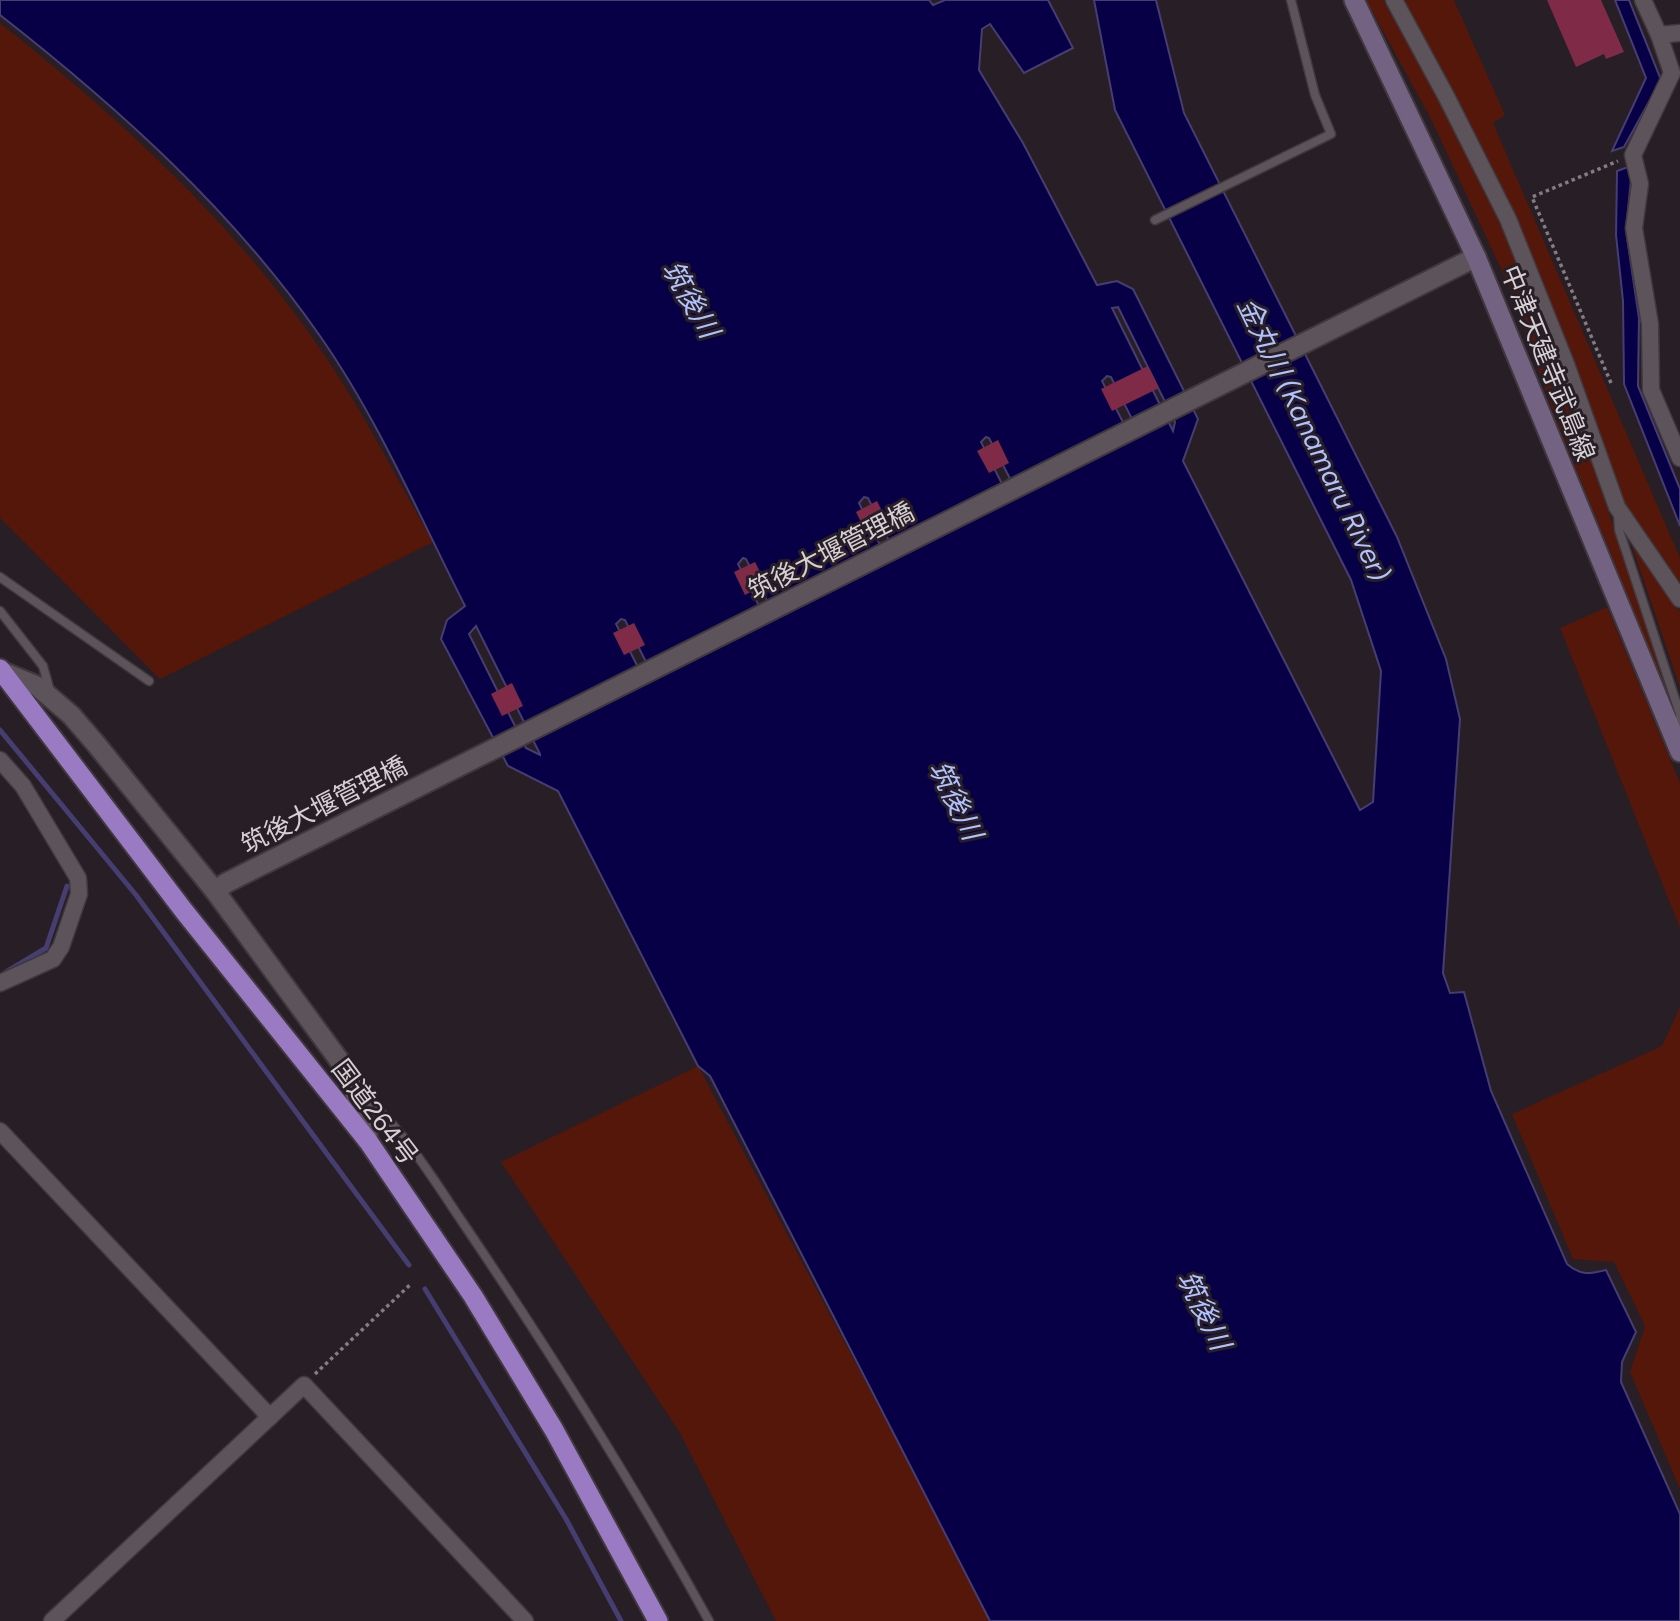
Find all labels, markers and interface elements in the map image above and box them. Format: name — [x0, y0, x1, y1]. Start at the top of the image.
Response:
water label: 筑後川 — [655, 254, 728, 346]
street label: 中津天建寺武島線 — [1494, 261, 1602, 465]
water label: 金丸川 (Kanamaru River) — [1230, 292, 1398, 587]
street label: 筑後大堰管理橋 — [743, 495, 919, 607]
street label: 筑後大堰管理橋 — [236, 749, 412, 861]
water label: 筑後川 — [922, 755, 991, 848]
street label: 国道264号 — [325, 1053, 425, 1171]
water label: 筑後川 — [1170, 1265, 1239, 1358]

